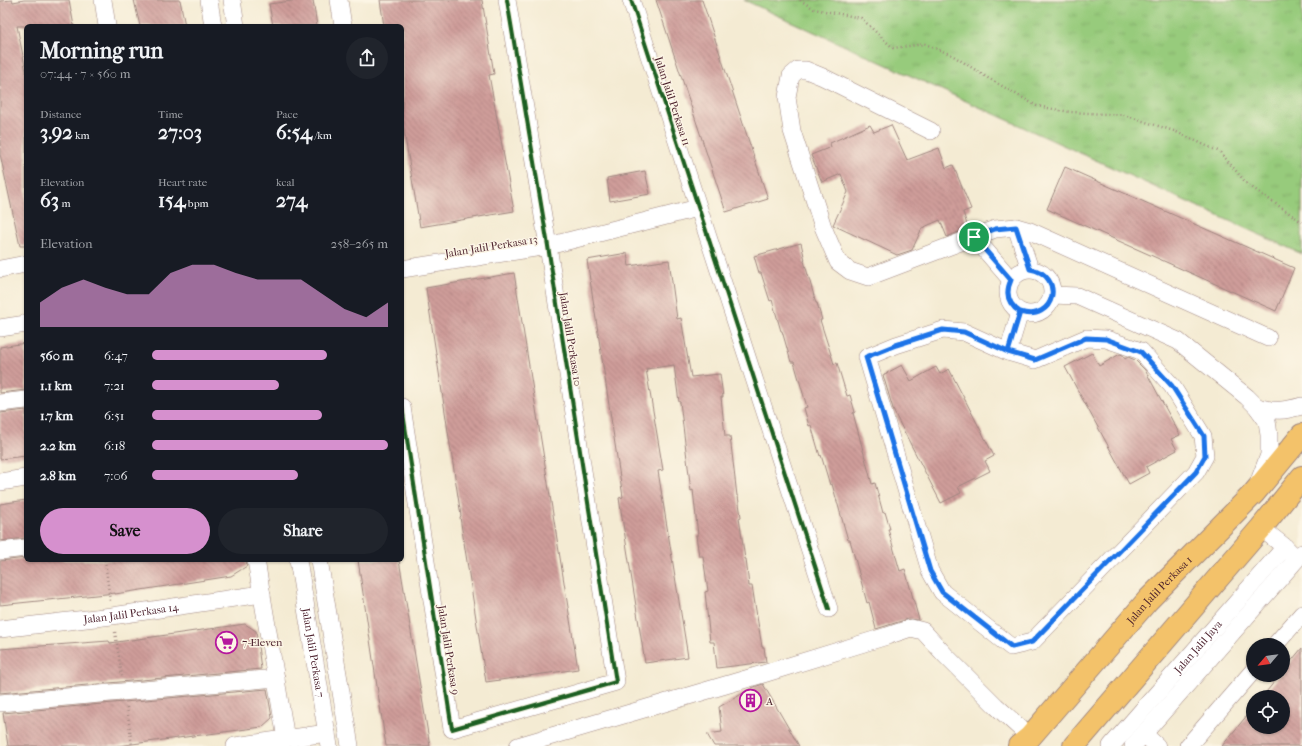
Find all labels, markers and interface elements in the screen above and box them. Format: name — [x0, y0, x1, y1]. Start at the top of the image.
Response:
button: share — [346, 37, 388, 79]
text: Morning run — [40, 38, 163, 64]
street label: Jalan Jalil Perkasa 11 — [652, 54, 693, 147]
text: 07:44 · 7 × 560 m — [40, 66, 131, 81]
text: Distance — [40, 108, 81, 121]
text: Time — [158, 108, 183, 121]
text: Pace — [276, 108, 298, 121]
text: 3.92 — [40, 121, 73, 144]
text: 27:03 — [158, 121, 202, 144]
text: 6:54 — [276, 121, 312, 144]
text: km — [73, 129, 90, 142]
text: /km — [312, 129, 332, 142]
text: Elevation — [40, 176, 84, 189]
text: Heart rate — [158, 176, 207, 189]
text: kcal — [276, 176, 295, 189]
text: 63 — [40, 189, 59, 212]
text: 154 — [158, 189, 186, 212]
text: 274 — [276, 189, 307, 212]
text: m — [59, 197, 71, 210]
text: bpm — [186, 197, 209, 210]
pin — [957, 220, 991, 254]
icon: arrive — [963, 226, 985, 248]
street label: Jalan Jalil Perkasa 13 — [443, 233, 538, 260]
text: Elevation — [40, 236, 93, 251]
text: 258–265 m — [331, 236, 388, 251]
street label: Jalan Jalil Perkasa 10 — [556, 290, 584, 387]
text: 560 m — [40, 348, 73, 363]
text: 6:47 — [104, 348, 128, 363]
text: 1.1 km — [40, 378, 72, 393]
text: 7:21 — [104, 378, 125, 393]
text: 1.7 km — [40, 408, 73, 423]
text: 6:51 — [104, 408, 124, 423]
text: 2.2 km — [40, 438, 76, 453]
text: 6:18 — [104, 438, 125, 453]
text: 2.8 km — [40, 468, 76, 483]
text: 7:06 — [104, 468, 128, 483]
button: Save — [40, 508, 210, 554]
button: Share — [218, 508, 388, 554]
street label: Jalan Jalil Perkasa 1 — [1123, 553, 1195, 628]
street label: Jalan Jalil Perkasa 14 — [82, 600, 180, 626]
street label: Jalan Jalil Perkasa 9 — [435, 603, 462, 696]
street label: Jalan Jalil Perkasa 7 — [299, 606, 327, 699]
street label: Jalan Jalil Jaya — [1171, 617, 1226, 677]
supermarket icon: 7-Eleven — [214, 629, 240, 655]
place label: 7-Eleven — [242, 636, 283, 649]
north arrow — [1246, 638, 1290, 682]
map controls — [1246, 638, 1290, 734]
building icon: A — [738, 688, 764, 714]
button: locate — [1246, 690, 1290, 734]
place label: A — [765, 695, 774, 708]

